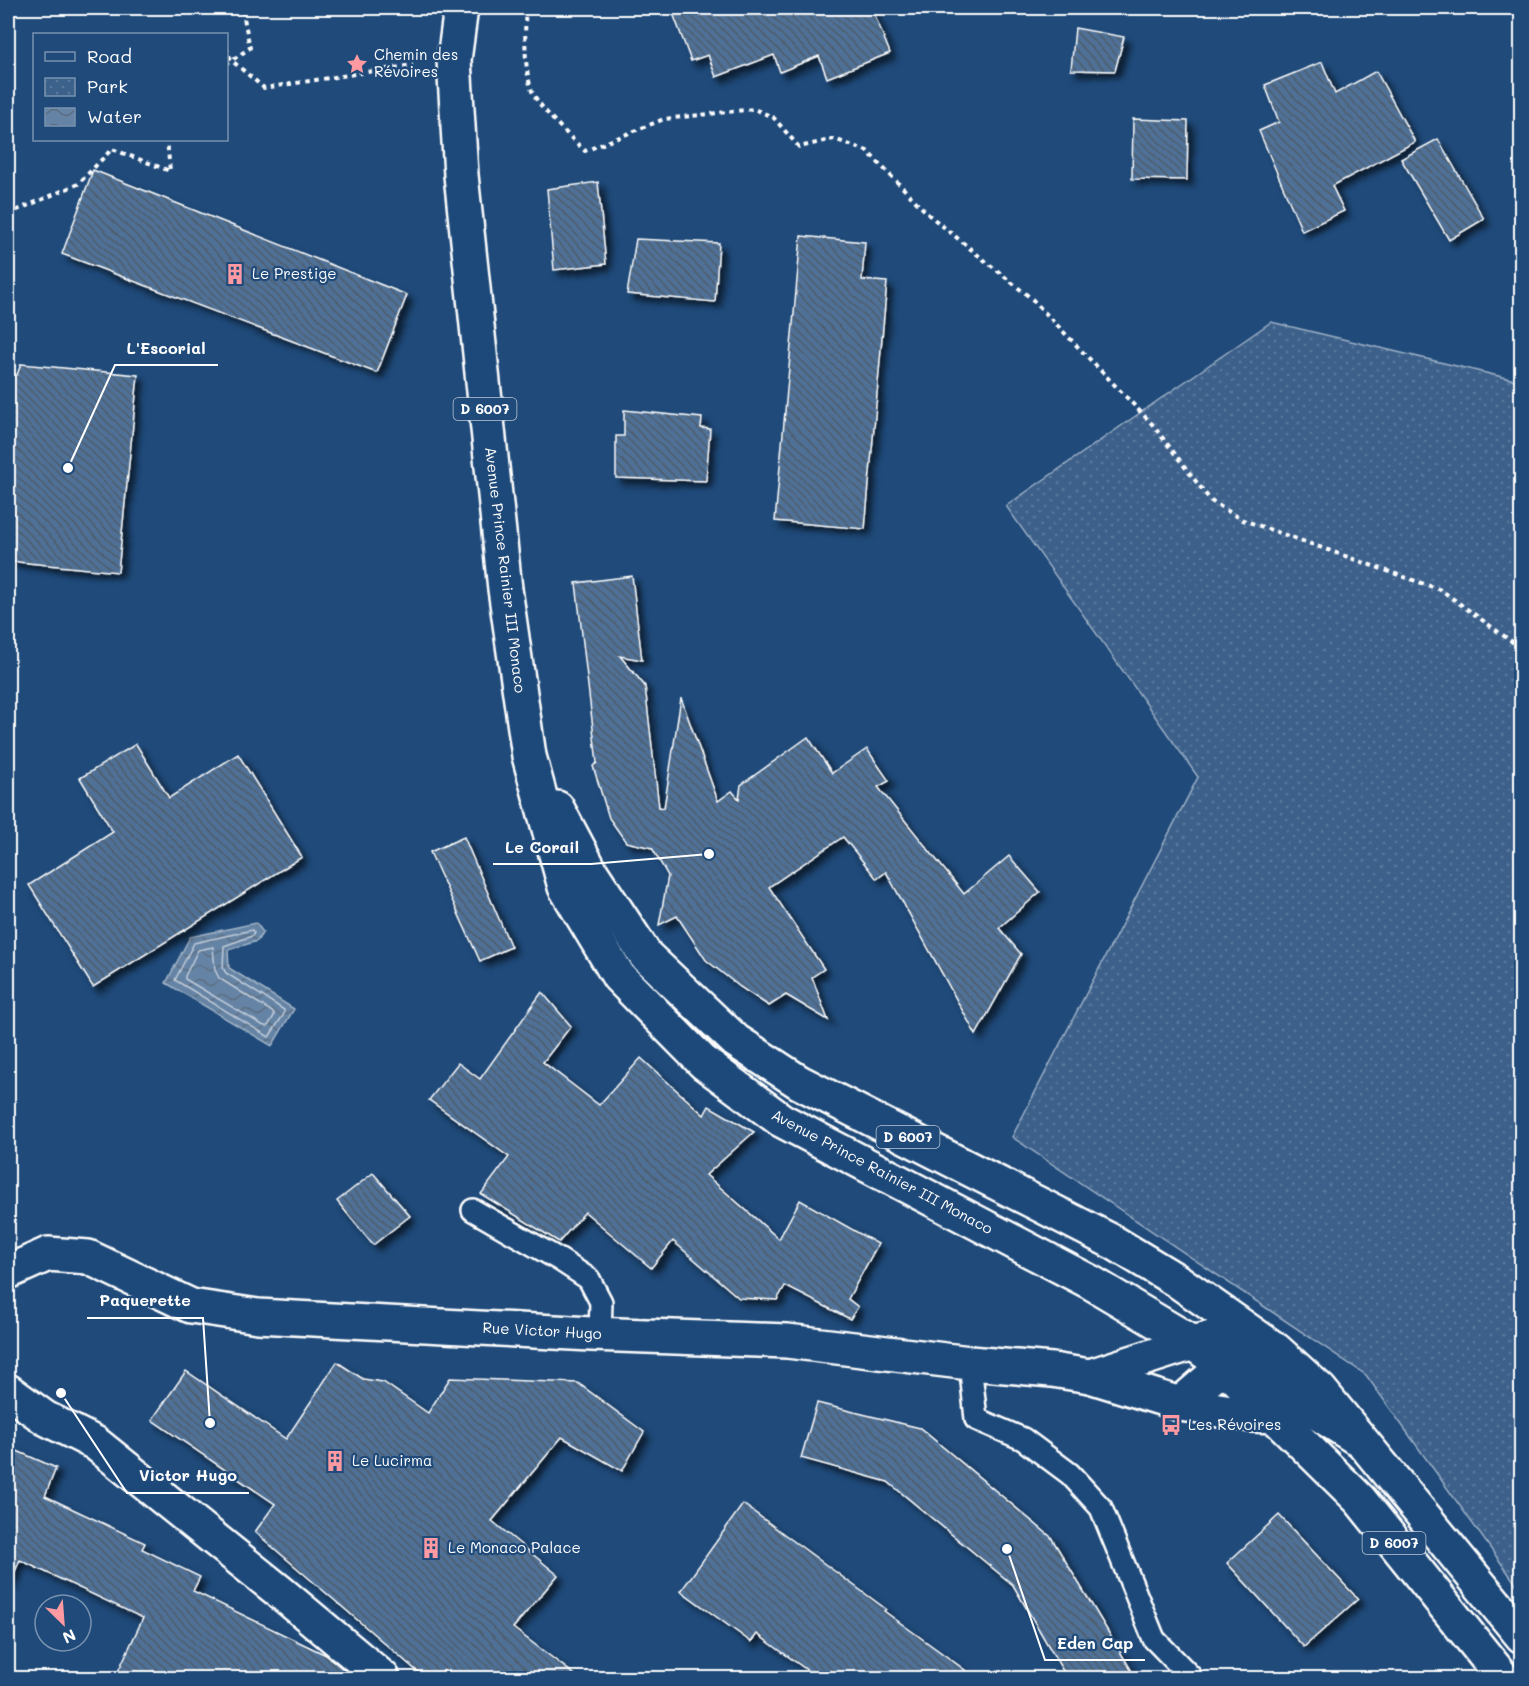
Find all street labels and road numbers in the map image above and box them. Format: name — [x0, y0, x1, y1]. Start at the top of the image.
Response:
road number: D 6007 — [454, 398, 516, 420]
street label: Avenue Prince Rainier III Monaco — [481, 446, 531, 694]
street label: Avenue Prince Rainier III Monaco — [768, 1104, 997, 1238]
road number: D 6007 — [876, 1126, 940, 1148]
street label: Rue Victor Hugo — [482, 1317, 602, 1343]
road number: D 6007 — [1362, 1532, 1426, 1554]

